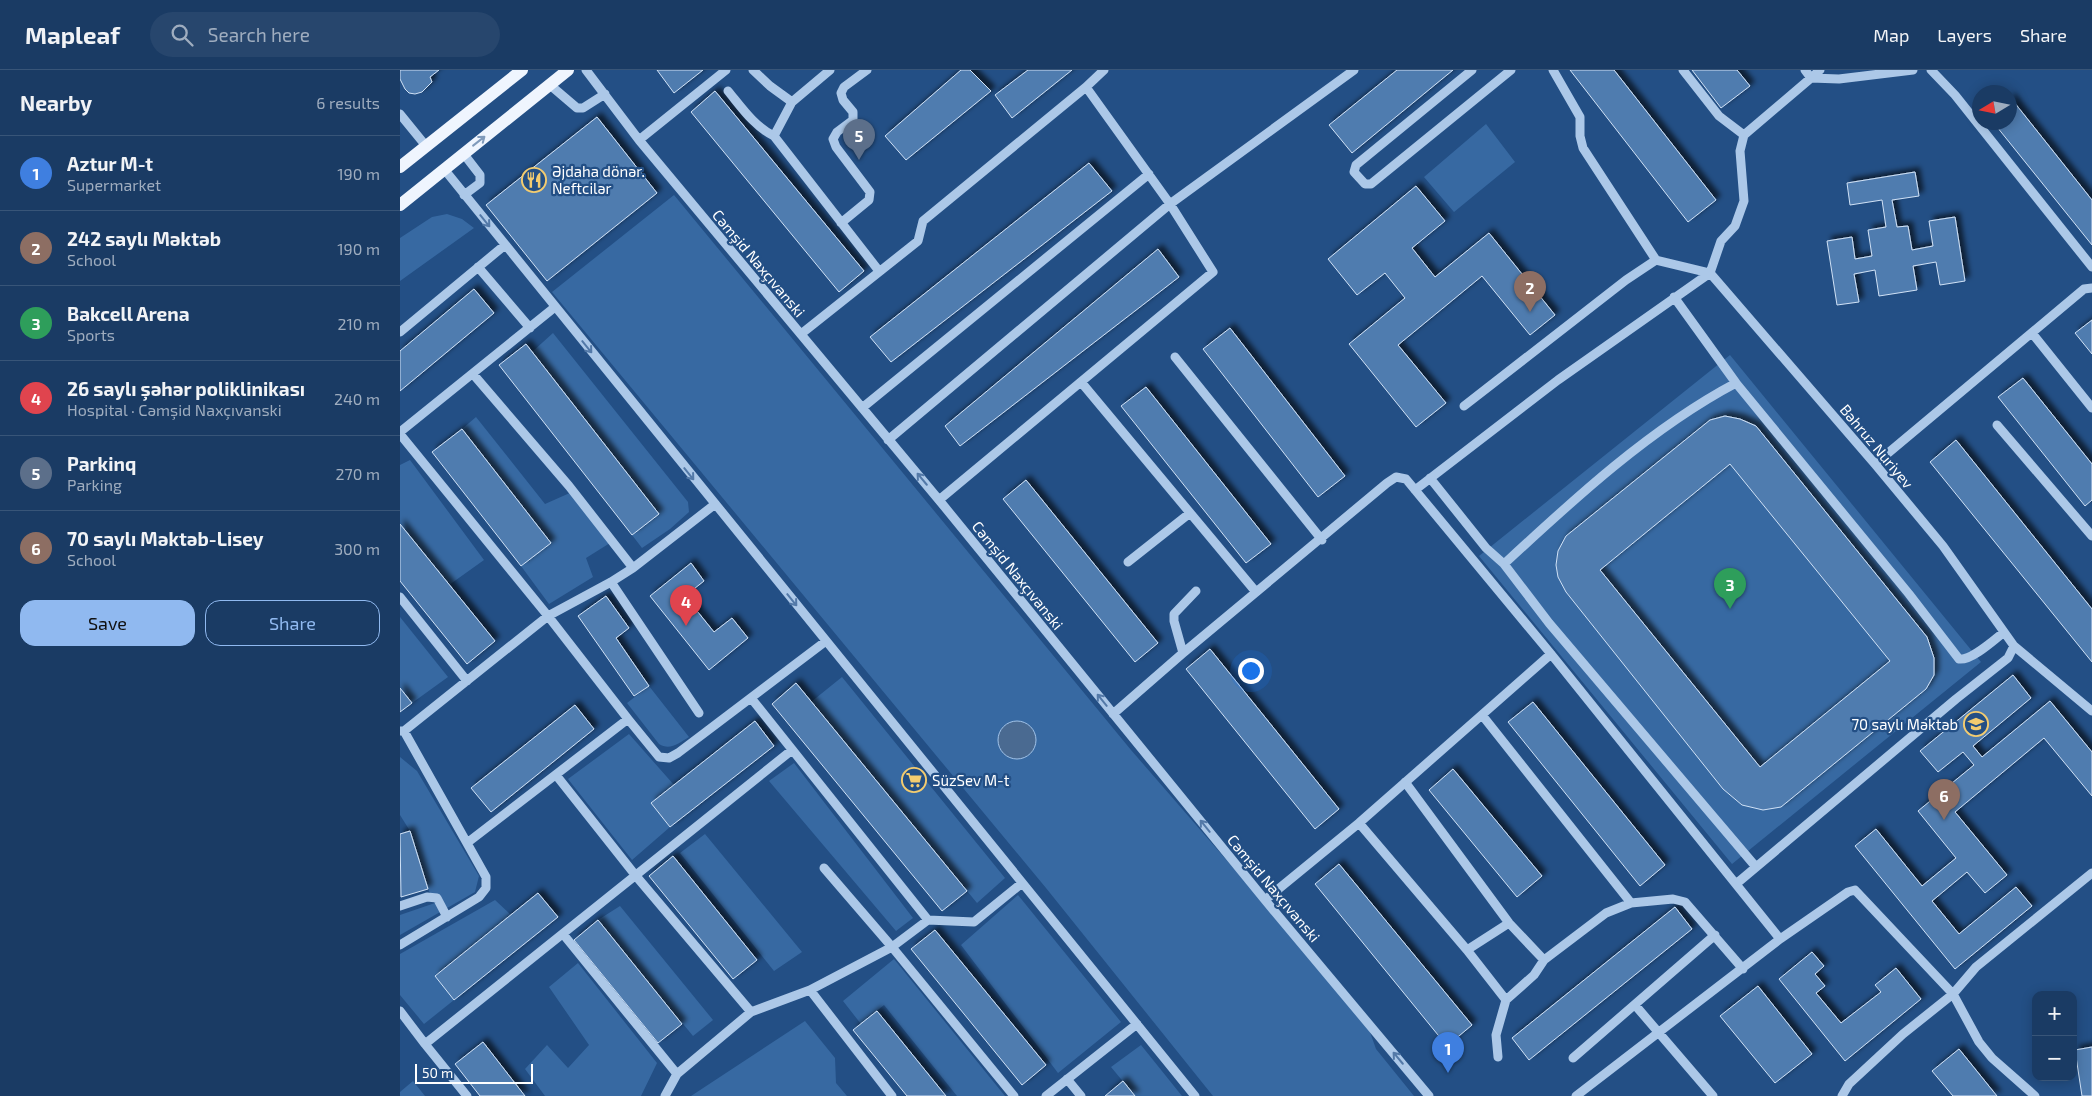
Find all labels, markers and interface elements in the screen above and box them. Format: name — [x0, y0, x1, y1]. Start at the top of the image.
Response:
search box — [150, 12, 500, 57]
text: Mapleaf — [25, 20, 120, 49]
icon: search — [168, 21, 196, 49]
text: Search here — [208, 23, 310, 46]
text: Map — [1873, 24, 1909, 46]
text: Layers — [1937, 24, 1992, 46]
text: Share — [2020, 24, 2067, 46]
north arrow — [1972, 85, 2017, 130]
text: Nearby — [20, 90, 92, 115]
text: 6 results — [316, 93, 380, 112]
pin: 5 — [843, 119, 875, 160]
one-way arrow — [472, 136, 485, 147]
text: Aztur M-t — [67, 152, 153, 175]
place label: Əjdaha dönər. Neftcilər — [552, 162, 645, 197]
text: 1 — [33, 164, 39, 183]
text: 190 m — [337, 164, 380, 183]
restaurant icon: Əjdaha dönər. Neftcilər — [521, 167, 547, 193]
text: Supermarket — [67, 175, 161, 194]
street label: Cəmşid Naxçıvanski — [708, 206, 809, 321]
one-way arrow — [480, 214, 491, 227]
text: 242 saylı Məktəb — [67, 227, 221, 250]
text: 2 — [31, 239, 41, 258]
text: 190 m — [337, 239, 380, 258]
text: School — [67, 250, 116, 269]
pin: 2 — [1514, 271, 1546, 312]
text: Bakcell Arena — [67, 302, 190, 325]
text: 3 — [31, 314, 41, 333]
text: 210 m — [337, 314, 380, 333]
text: Sports — [67, 325, 115, 344]
one-way arrow — [582, 341, 593, 354]
text: 26 saylı şəhər poliklinikası — [67, 377, 305, 400]
text: 4 — [31, 389, 41, 408]
text: 240 m — [334, 389, 380, 408]
text: Hospital · Cəmşid Naxçıvanski — [67, 400, 282, 419]
street label: Bəhruz Nuriyev — [1837, 400, 1917, 492]
text: Parkinq — [67, 452, 136, 475]
text: 5 — [32, 464, 40, 483]
text: 270 m — [336, 464, 380, 483]
one-way arrow — [684, 467, 695, 480]
one-way arrow — [916, 473, 927, 486]
text: Parking — [67, 475, 122, 494]
street label: Cəmşid Naxçıvanski — [968, 517, 1067, 634]
text: 70 saylı Məktəb-Lisey — [67, 527, 264, 550]
text: 6 — [31, 539, 41, 558]
text: 300 m — [334, 539, 380, 558]
text: School — [67, 550, 116, 569]
pin: 3 — [1714, 568, 1746, 609]
pin: 4 — [670, 585, 702, 626]
one-way arrow — [786, 593, 797, 606]
button: Save — [20, 600, 195, 646]
button: Share — [205, 600, 380, 646]
your location — [1238, 658, 1264, 684]
one-way arrow — [1096, 694, 1107, 707]
school or university icon: 70 saylı Məktəb — [1963, 711, 1989, 737]
place label: 70 saylı Məktəb — [1851, 715, 1958, 733]
supermarket icon: SüzSev M-t — [901, 767, 927, 793]
place label: SüzSev M-t — [932, 771, 1010, 789]
pin: 6 — [1928, 779, 1960, 820]
one-way arrow — [1199, 819, 1210, 832]
street label: Cəmşid Naxçıvanski — [1223, 831, 1324, 946]
map controls — [2032, 991, 2077, 1081]
button: + — [2032, 991, 2077, 1036]
pin: 1 — [1432, 1032, 1464, 1073]
button: − — [2032, 1036, 2077, 1081]
one-way arrow — [1392, 1052, 1403, 1065]
scale bar — [415, 1061, 532, 1084]
text: 50 m — [422, 1064, 453, 1081]

